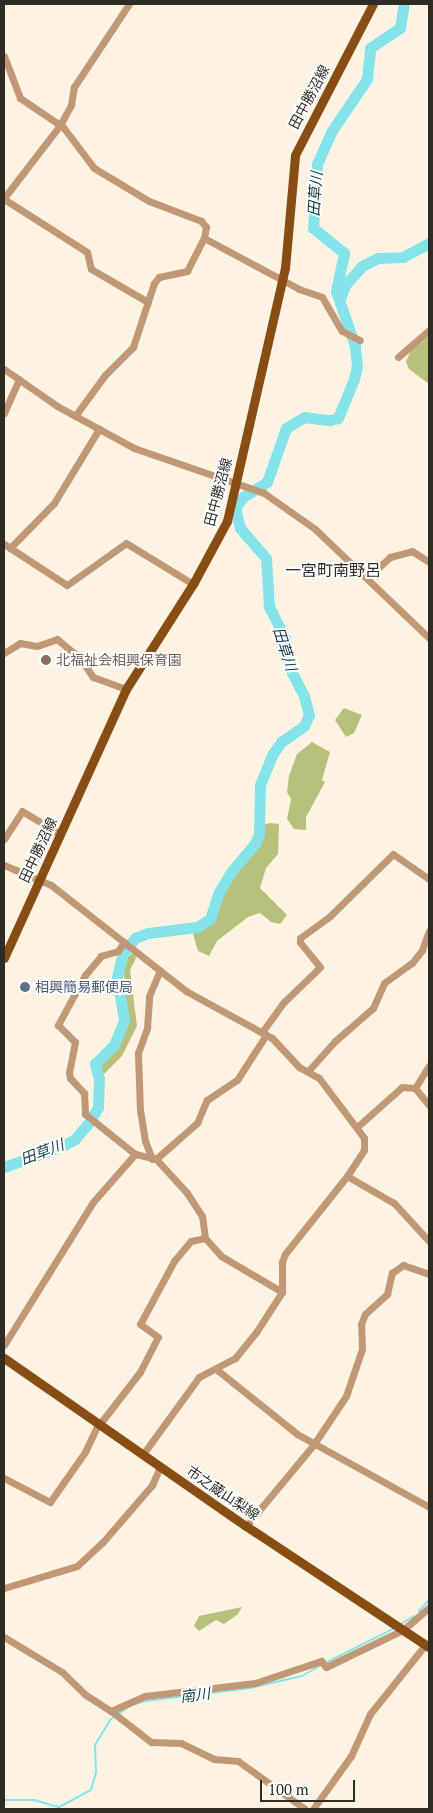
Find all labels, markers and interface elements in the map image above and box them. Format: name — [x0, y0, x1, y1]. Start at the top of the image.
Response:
street label: 田中勝沼線 — [285, 62, 333, 132]
water label: 田草川 — [304, 171, 326, 217]
street label: 田中勝沼線 — [201, 456, 235, 528]
district label: 一宮町南野呂 — [285, 560, 381, 580]
water label: 田草川 — [269, 625, 301, 673]
place label: 北福祉会相興保育園 — [56, 652, 182, 668]
marker: 北福祉会相興保育園 — [40, 654, 52, 666]
street label: 田中勝沼線 — [16, 815, 60, 885]
place label: 相興簡易郵便局 — [35, 979, 133, 995]
marker: 相興簡易郵便局 — [19, 981, 31, 993]
water label: 田草川 — [18, 1136, 66, 1168]
street label: 市之蔵山梨線 — [183, 1463, 263, 1523]
water label: 南川 — [179, 1684, 211, 1706]
scale bar — [263, 1770, 358, 1802]
text: 100 m — [268, 1779, 309, 1799]

